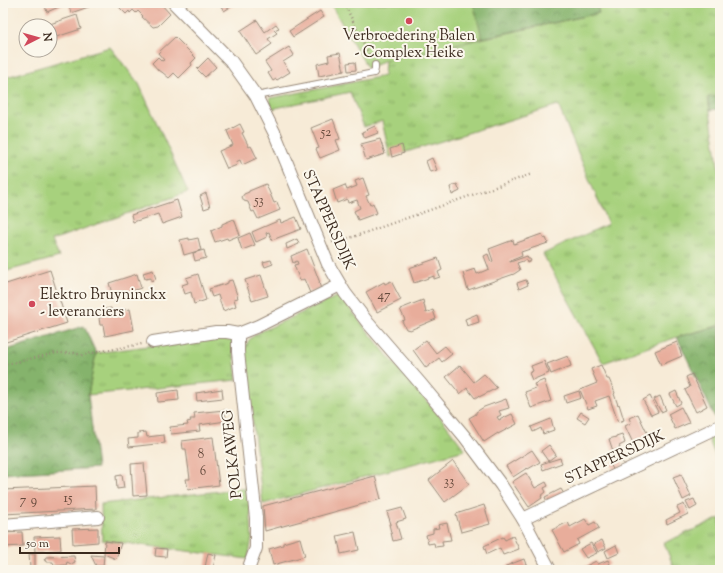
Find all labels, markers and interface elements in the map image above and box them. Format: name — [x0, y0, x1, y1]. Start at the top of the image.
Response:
marker: Verbroedering Balen - Complex Heike — [404, 16, 414, 26]
north arrow — [18, 18, 58, 58]
place label: Verbroedering Balen - Complex Heike — [343, 26, 476, 64]
text: N — [38, 31, 55, 42]
house number: 52 — [320, 124, 331, 142]
street label: STAPPERSDIJK — [296, 166, 360, 274]
house number: 53 — [253, 192, 264, 210]
place label: Elektro Bruyninckx - leveranciers — [40, 285, 166, 323]
house number: 47 — [377, 287, 391, 305]
marker: Elektro Bruyninckx - leveranciers — [27, 299, 37, 309]
street label: POLKAWEG — [218, 409, 248, 499]
street label: STAPPERSDIJK — [562, 426, 668, 490]
house number: 8 — [198, 446, 204, 464]
house number: 6 — [200, 463, 206, 481]
house number: 33 — [444, 473, 454, 491]
house number: 15 — [64, 490, 73, 508]
house number: 7 — [20, 492, 27, 510]
house number: 9 — [31, 492, 37, 510]
scale bar — [20, 529, 119, 555]
text: 50 m — [25, 535, 49, 553]

